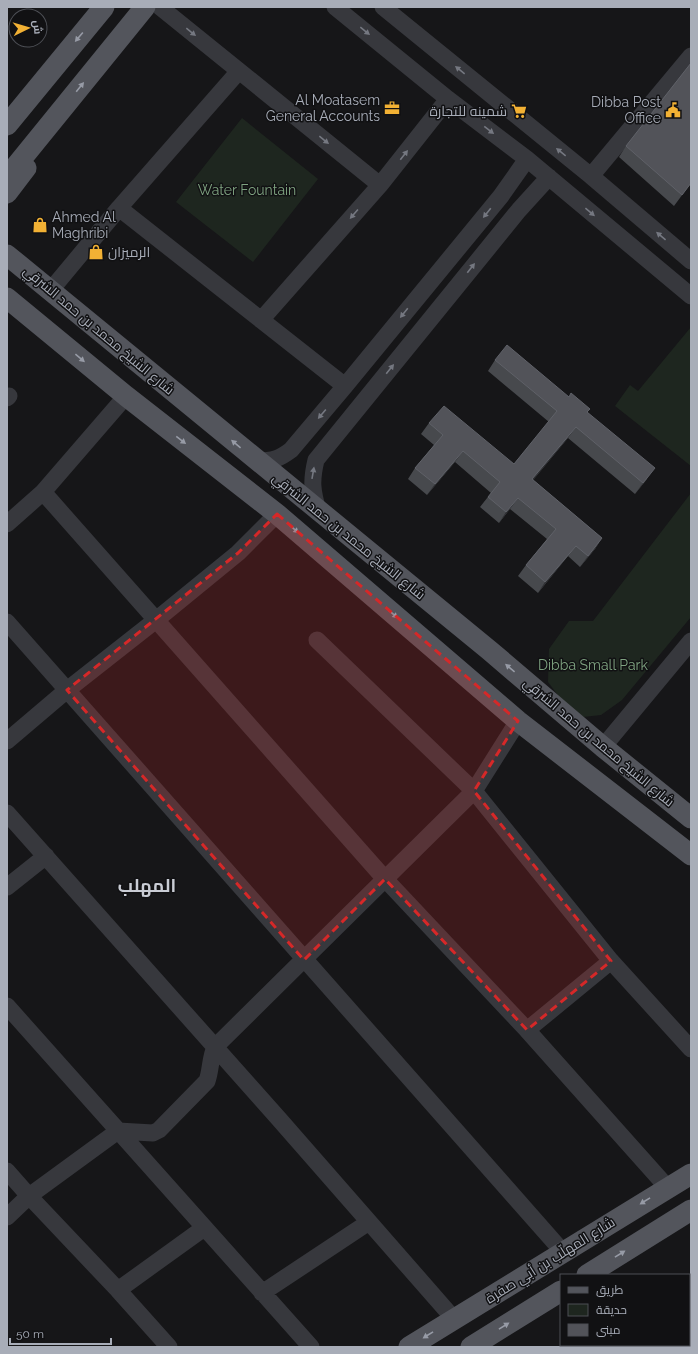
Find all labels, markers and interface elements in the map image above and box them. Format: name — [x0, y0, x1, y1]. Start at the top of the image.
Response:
north arrow — [8, 8, 48, 48]
text: ش — [30, 20, 45, 35]
one-way arrow — [185, 27, 196, 36]
one-way arrow — [360, 27, 370, 36]
one-way arrow — [74, 32, 83, 42]
one-way arrow — [455, 66, 466, 75]
one-way arrow — [75, 82, 84, 93]
place label: Al Moatasem General Accounts — [266, 92, 380, 124]
place label: Dibba Post Office — [591, 94, 661, 126]
office icon: Al Moatasem General Accounts — [383, 99, 401, 117]
public building icon: Dibba Post Office — [664, 101, 682, 119]
supermarket icon: شمينه للتجارة — [510, 102, 528, 120]
place label: شمينه للتجارة — [429, 103, 507, 119]
one-way arrow — [483, 126, 494, 134]
one-way arrow — [319, 136, 330, 144]
one-way arrow — [556, 148, 567, 157]
one-way arrow — [400, 149, 409, 160]
park label: Water Fountain — [198, 182, 296, 198]
one-way arrow — [482, 207, 491, 218]
one-way arrow — [584, 207, 595, 216]
place label: Ahmed Al Maghribi — [52, 209, 116, 241]
one-way arrow — [350, 209, 359, 220]
shop icon: Ahmed Al Maghribi — [31, 216, 49, 234]
one-way arrow — [656, 231, 667, 240]
shop icon: الرميزان — [87, 243, 105, 261]
place label: الرميزان — [108, 244, 150, 260]
street label: شارع الشيخ محمد بن حمد الشرقي — [18, 262, 178, 401]
one-way arrow — [467, 262, 476, 273]
one-way arrow — [400, 308, 409, 319]
one-way arrow — [75, 354, 85, 363]
one-way arrow — [385, 364, 394, 374]
one-way arrow — [317, 408, 326, 419]
one-way arrow — [176, 435, 187, 444]
one-way arrow — [231, 439, 242, 448]
one-way arrow — [311, 466, 317, 479]
street label: شارع الشيخ محمد بن حمد الشرقي — [267, 469, 429, 606]
one-way arrow — [289, 525, 299, 534]
one-way arrow — [388, 609, 398, 618]
park label: Dibba Small Park — [538, 657, 649, 673]
one-way arrow — [505, 663, 516, 672]
street label: شارع الشيخ محمد بن حمد الشرقي — [518, 674, 678, 813]
district label: المهلب — [118, 875, 176, 897]
one-way arrow — [640, 1197, 651, 1204]
street label: شارع المهلّب بن أبي صفرة — [482, 1213, 620, 1310]
one-way arrow — [614, 1251, 626, 1258]
legend — [560, 1274, 690, 1346]
text: طريق — [596, 1283, 624, 1297]
text: حديقة — [596, 1303, 627, 1317]
scale bar — [10, 1320, 111, 1346]
one-way arrow — [498, 1323, 510, 1330]
text: مبنى — [596, 1323, 621, 1337]
text: 50 m — [16, 1327, 44, 1341]
one-way arrow — [422, 1332, 434, 1339]

